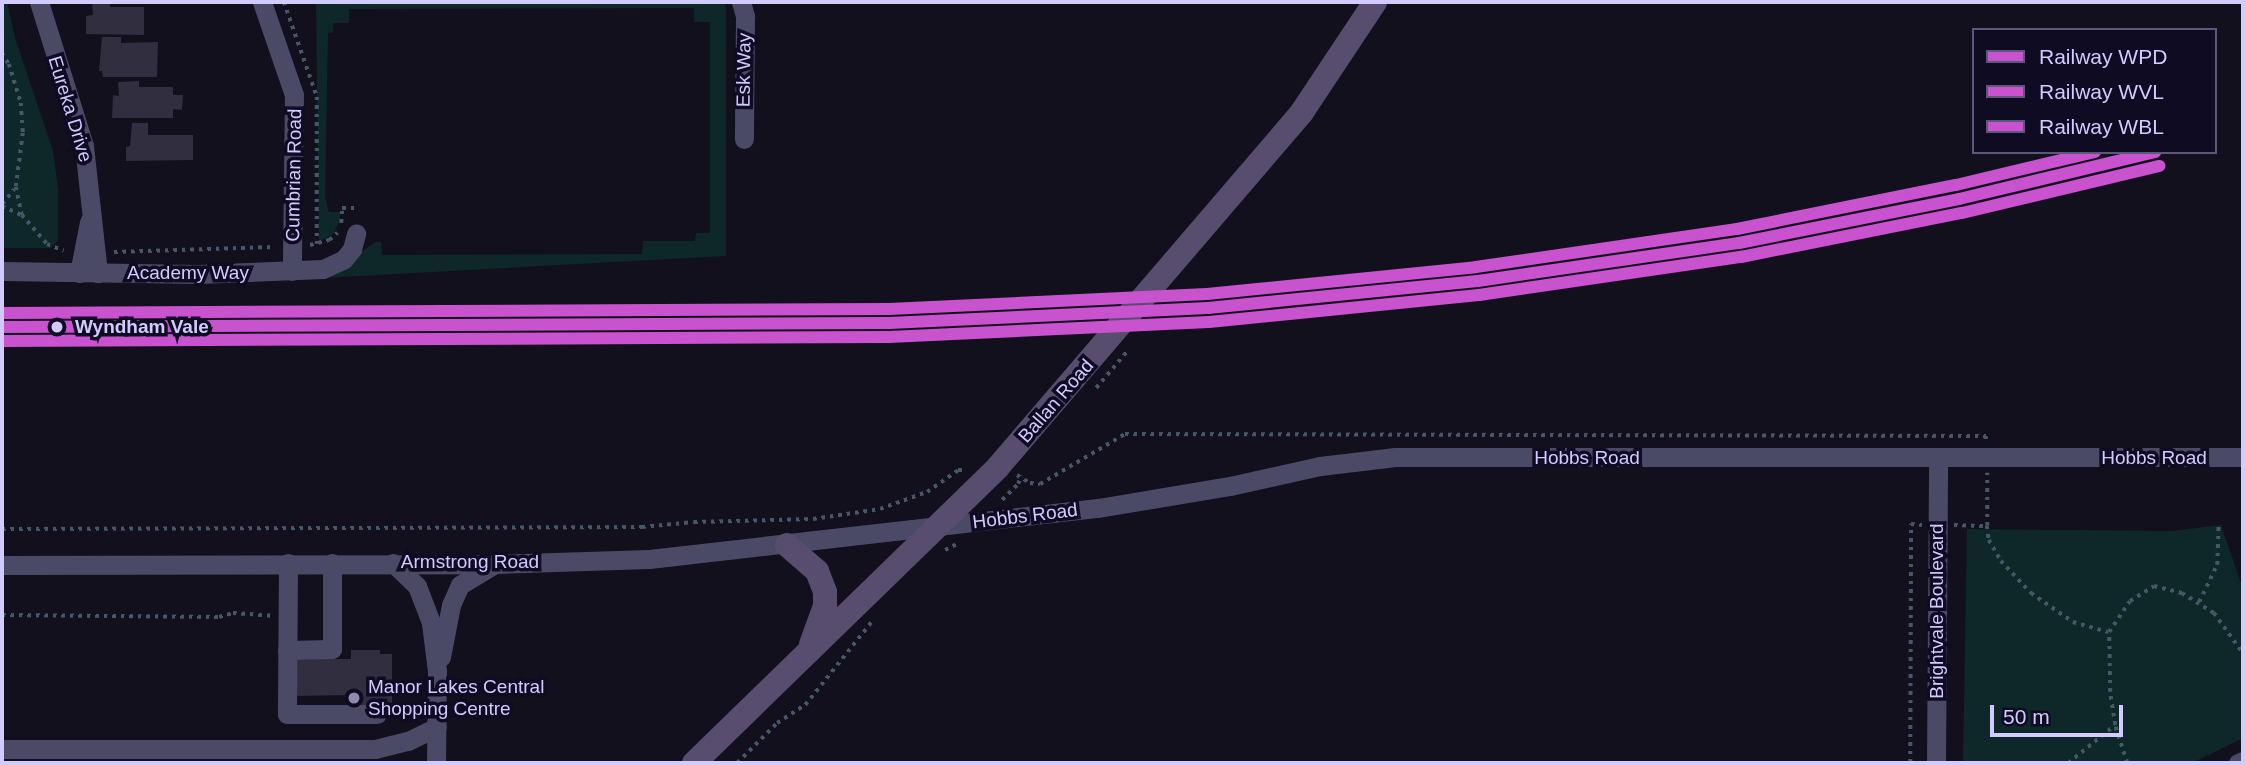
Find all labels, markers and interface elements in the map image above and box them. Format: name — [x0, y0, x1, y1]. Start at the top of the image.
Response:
legend — [1972, 28, 2217, 154]
street label: Esk Way — [732, 33, 756, 107]
text: Railway WPD — [2039, 45, 2167, 68]
street label: Eureka Drive — [43, 53, 97, 165]
text: Railway WVL — [2039, 80, 2164, 103]
street label: Cumbrian Road — [281, 108, 307, 242]
text: Railway WBL — [2039, 115, 2164, 138]
street label: Academy Way — [127, 262, 249, 284]
marker: Wyndham Vale — [45, 315, 69, 339]
place label: Wyndham Vale — [75, 316, 209, 338]
street label: Ballan Road — [1013, 354, 1099, 448]
street label: Hobbs Road — [1534, 447, 1640, 469]
street label: Hobbs Road — [2101, 447, 2207, 469]
street label: Hobbs Road — [971, 498, 1079, 534]
street label: Brightvale Boulevard — [1926, 523, 1948, 699]
street label: Armstrong Road — [401, 551, 539, 573]
place label: Manor Lakes Central Shopping Centre — [368, 676, 544, 720]
marker: Manor Lakes Central Shopping Centre — [346, 690, 362, 706]
scale bar — [1993, 692, 2126, 736]
text: 50 m — [2003, 705, 2050, 728]

